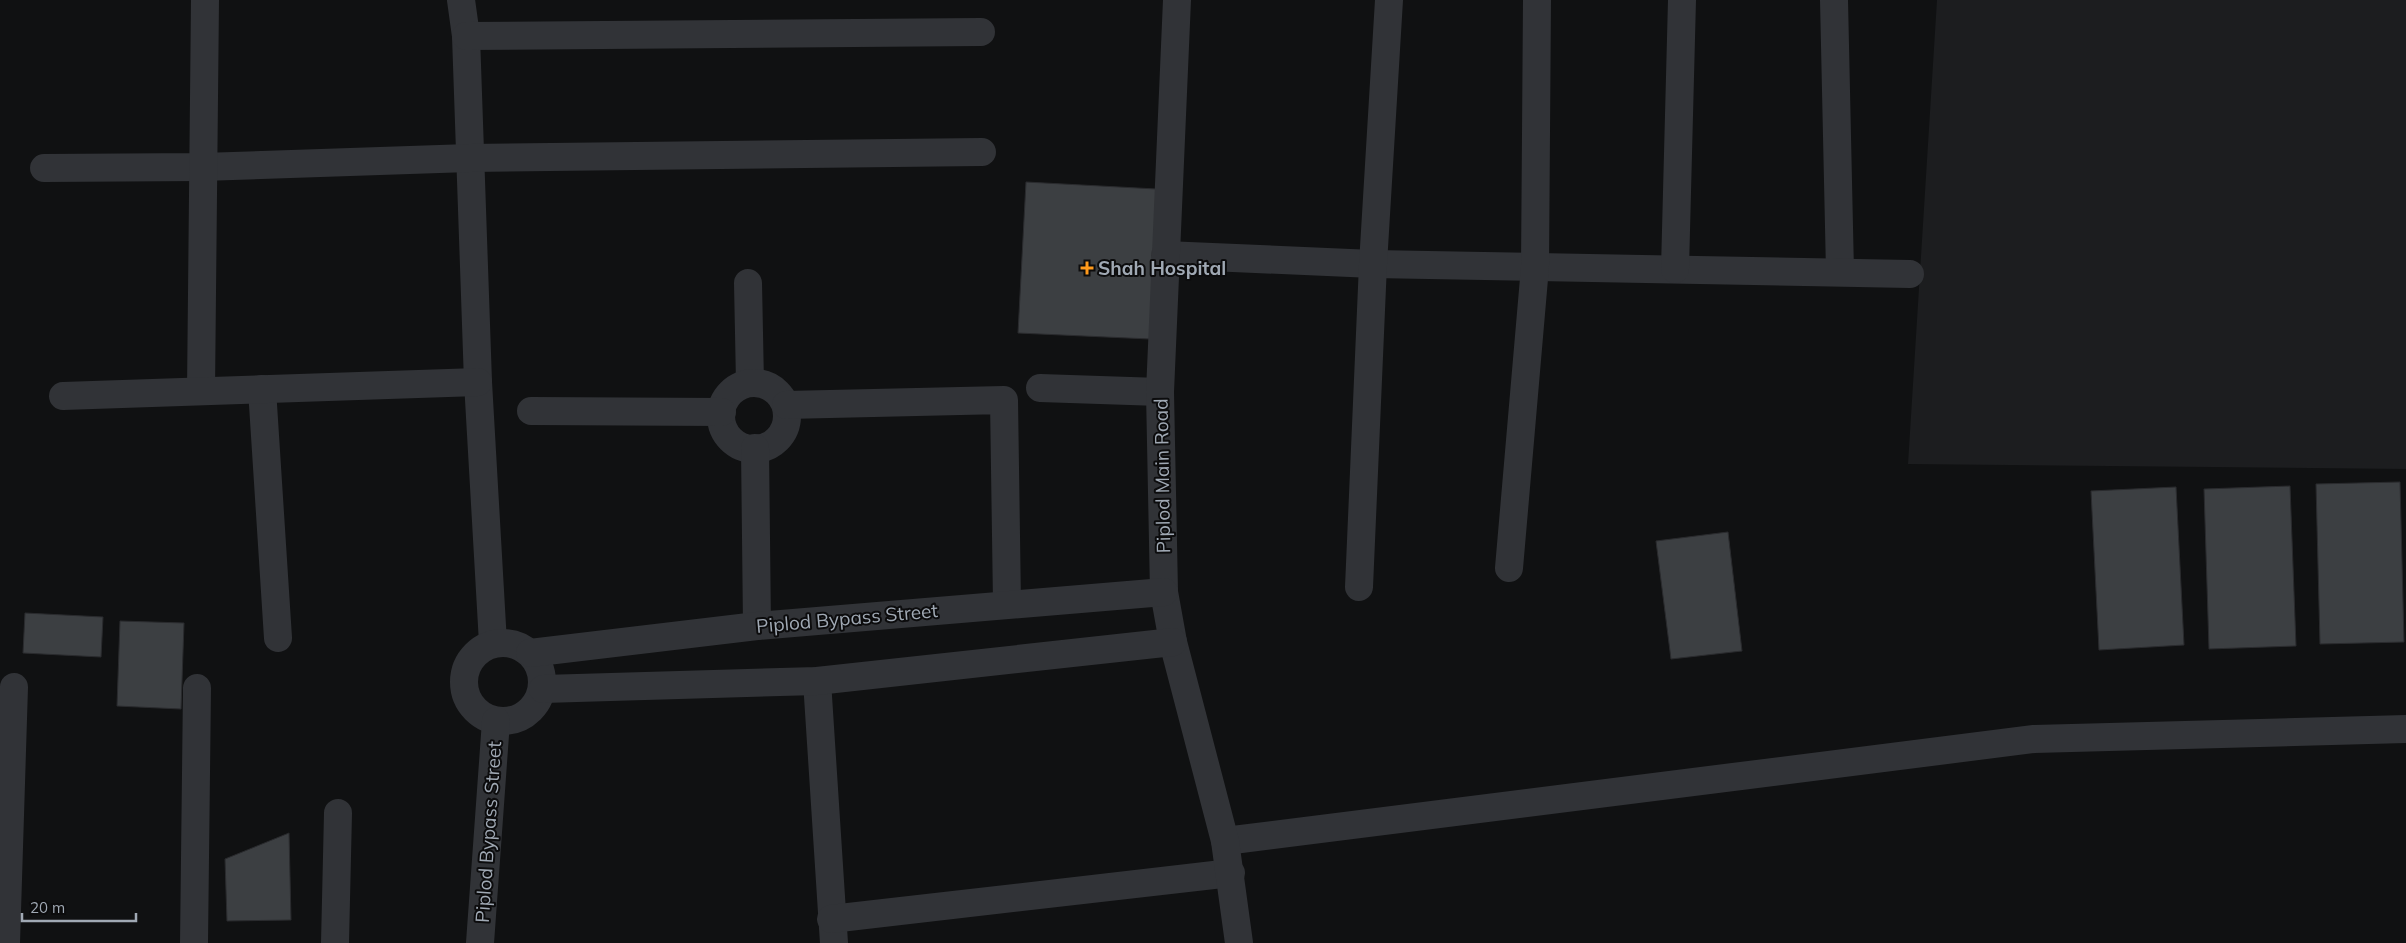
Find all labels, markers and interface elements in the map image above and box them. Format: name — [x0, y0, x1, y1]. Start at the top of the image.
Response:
place label: Shah Hospital — [1098, 256, 1226, 280]
marker: Shah Hospital — [1080, 261, 1094, 275]
street label: Piplod Main Road — [1149, 398, 1175, 554]
street label: Piplod Bypass Street — [755, 598, 939, 638]
street label: Piplod Bypass Street — [470, 740, 506, 924]
scale bar — [22, 890, 136, 922]
text: 20 m — [30, 898, 65, 917]

